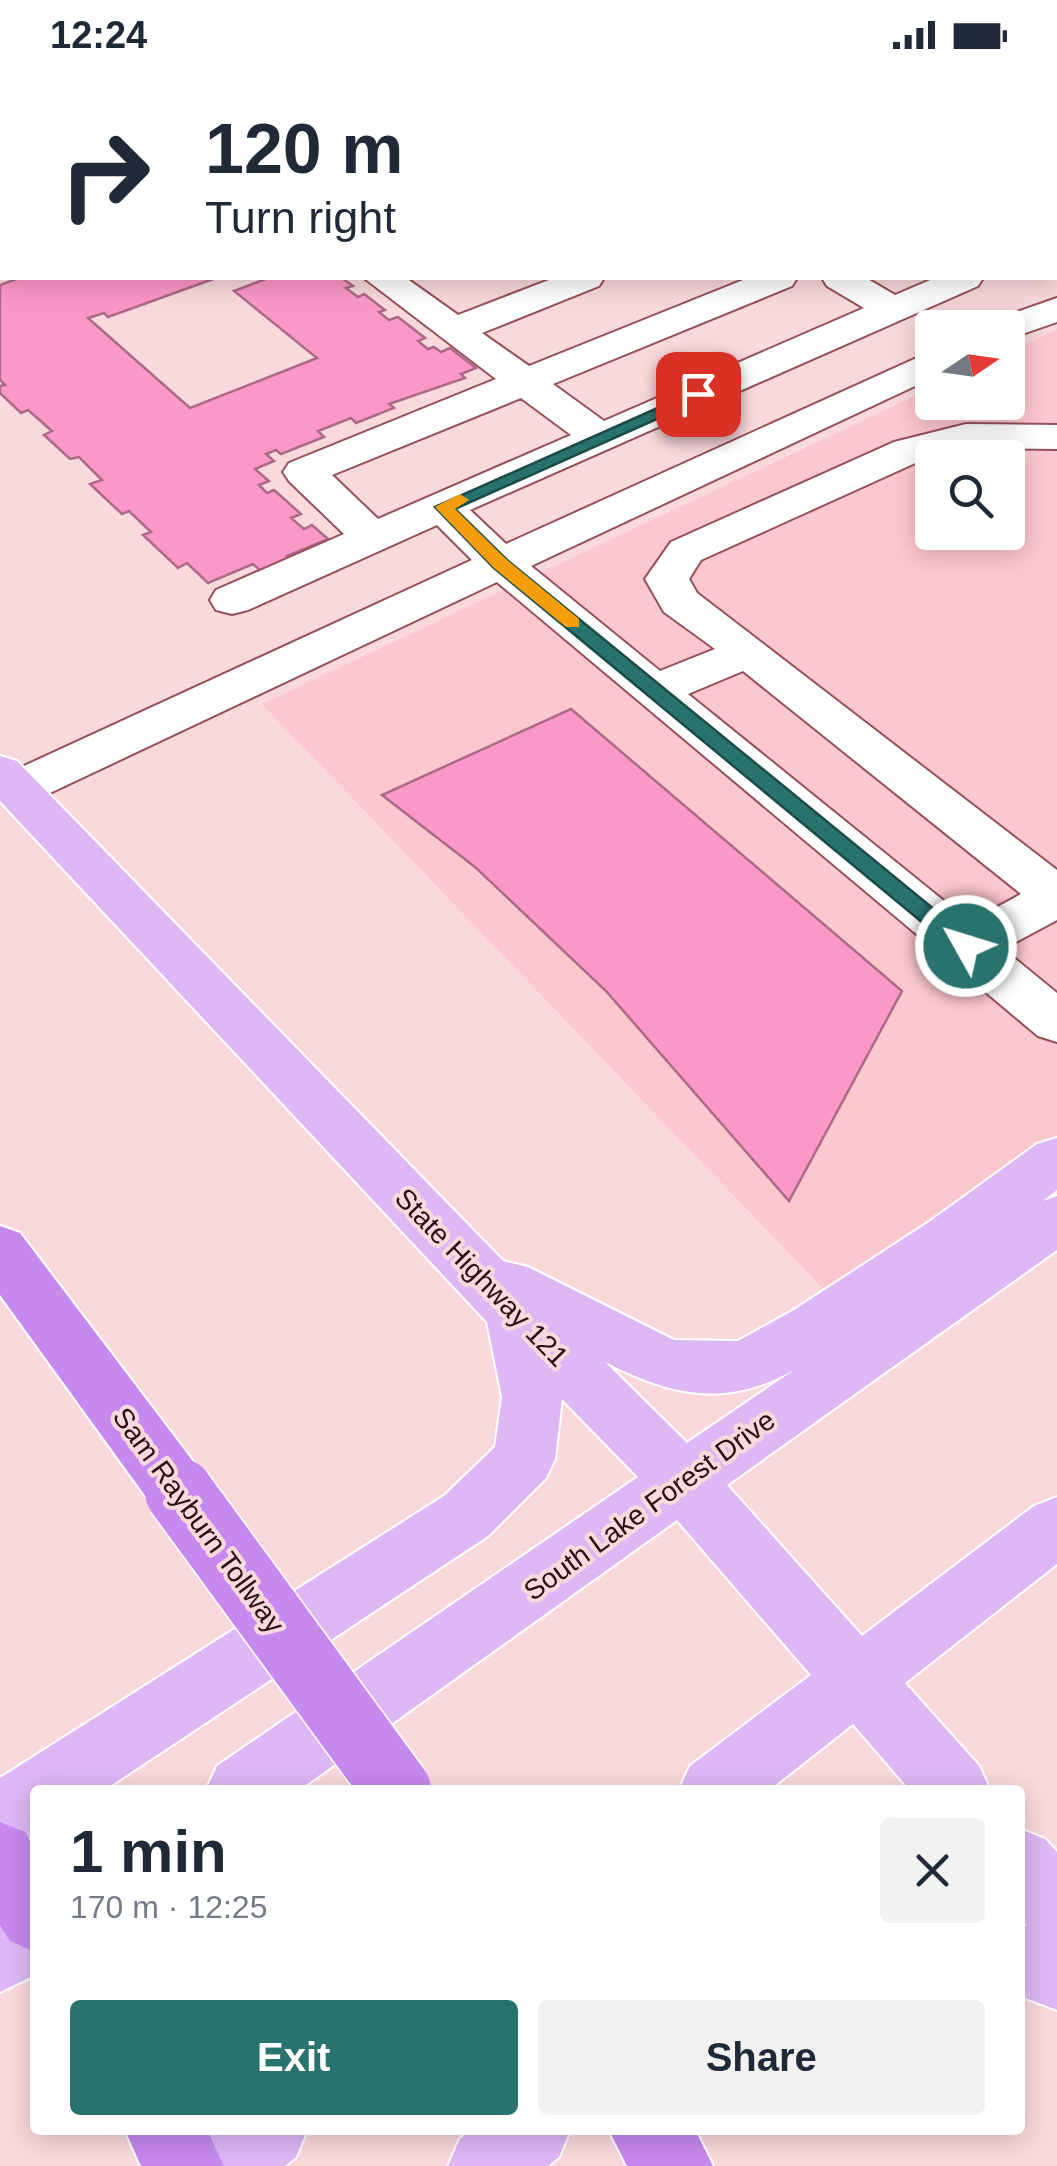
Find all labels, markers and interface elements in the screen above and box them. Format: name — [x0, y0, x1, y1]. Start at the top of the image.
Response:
text: 12:24 — [50, 14, 147, 56]
icon: right — [40, 110, 170, 240]
text: 120 m — [205, 110, 403, 188]
text: Turn right — [205, 192, 396, 243]
north arrow — [915, 310, 1025, 420]
map controls — [915, 310, 1025, 550]
pin — [656, 352, 741, 437]
icon: arrive — [671, 367, 726, 422]
button: search — [915, 440, 1025, 550]
position arrow — [914, 894, 1018, 998]
street label: State Highway 121 — [389, 1182, 574, 1373]
street label: Sam Rayburn Tollway — [107, 1402, 291, 1639]
street label: South Lake Forest Drive — [518, 1404, 781, 1607]
text: 1 min — [70, 1818, 227, 1885]
button: close — [880, 1818, 985, 1923]
text: 170 m · 12:25 — [70, 1889, 267, 1925]
button: Exit — [70, 2000, 518, 2115]
button: Share — [538, 2000, 985, 2115]

